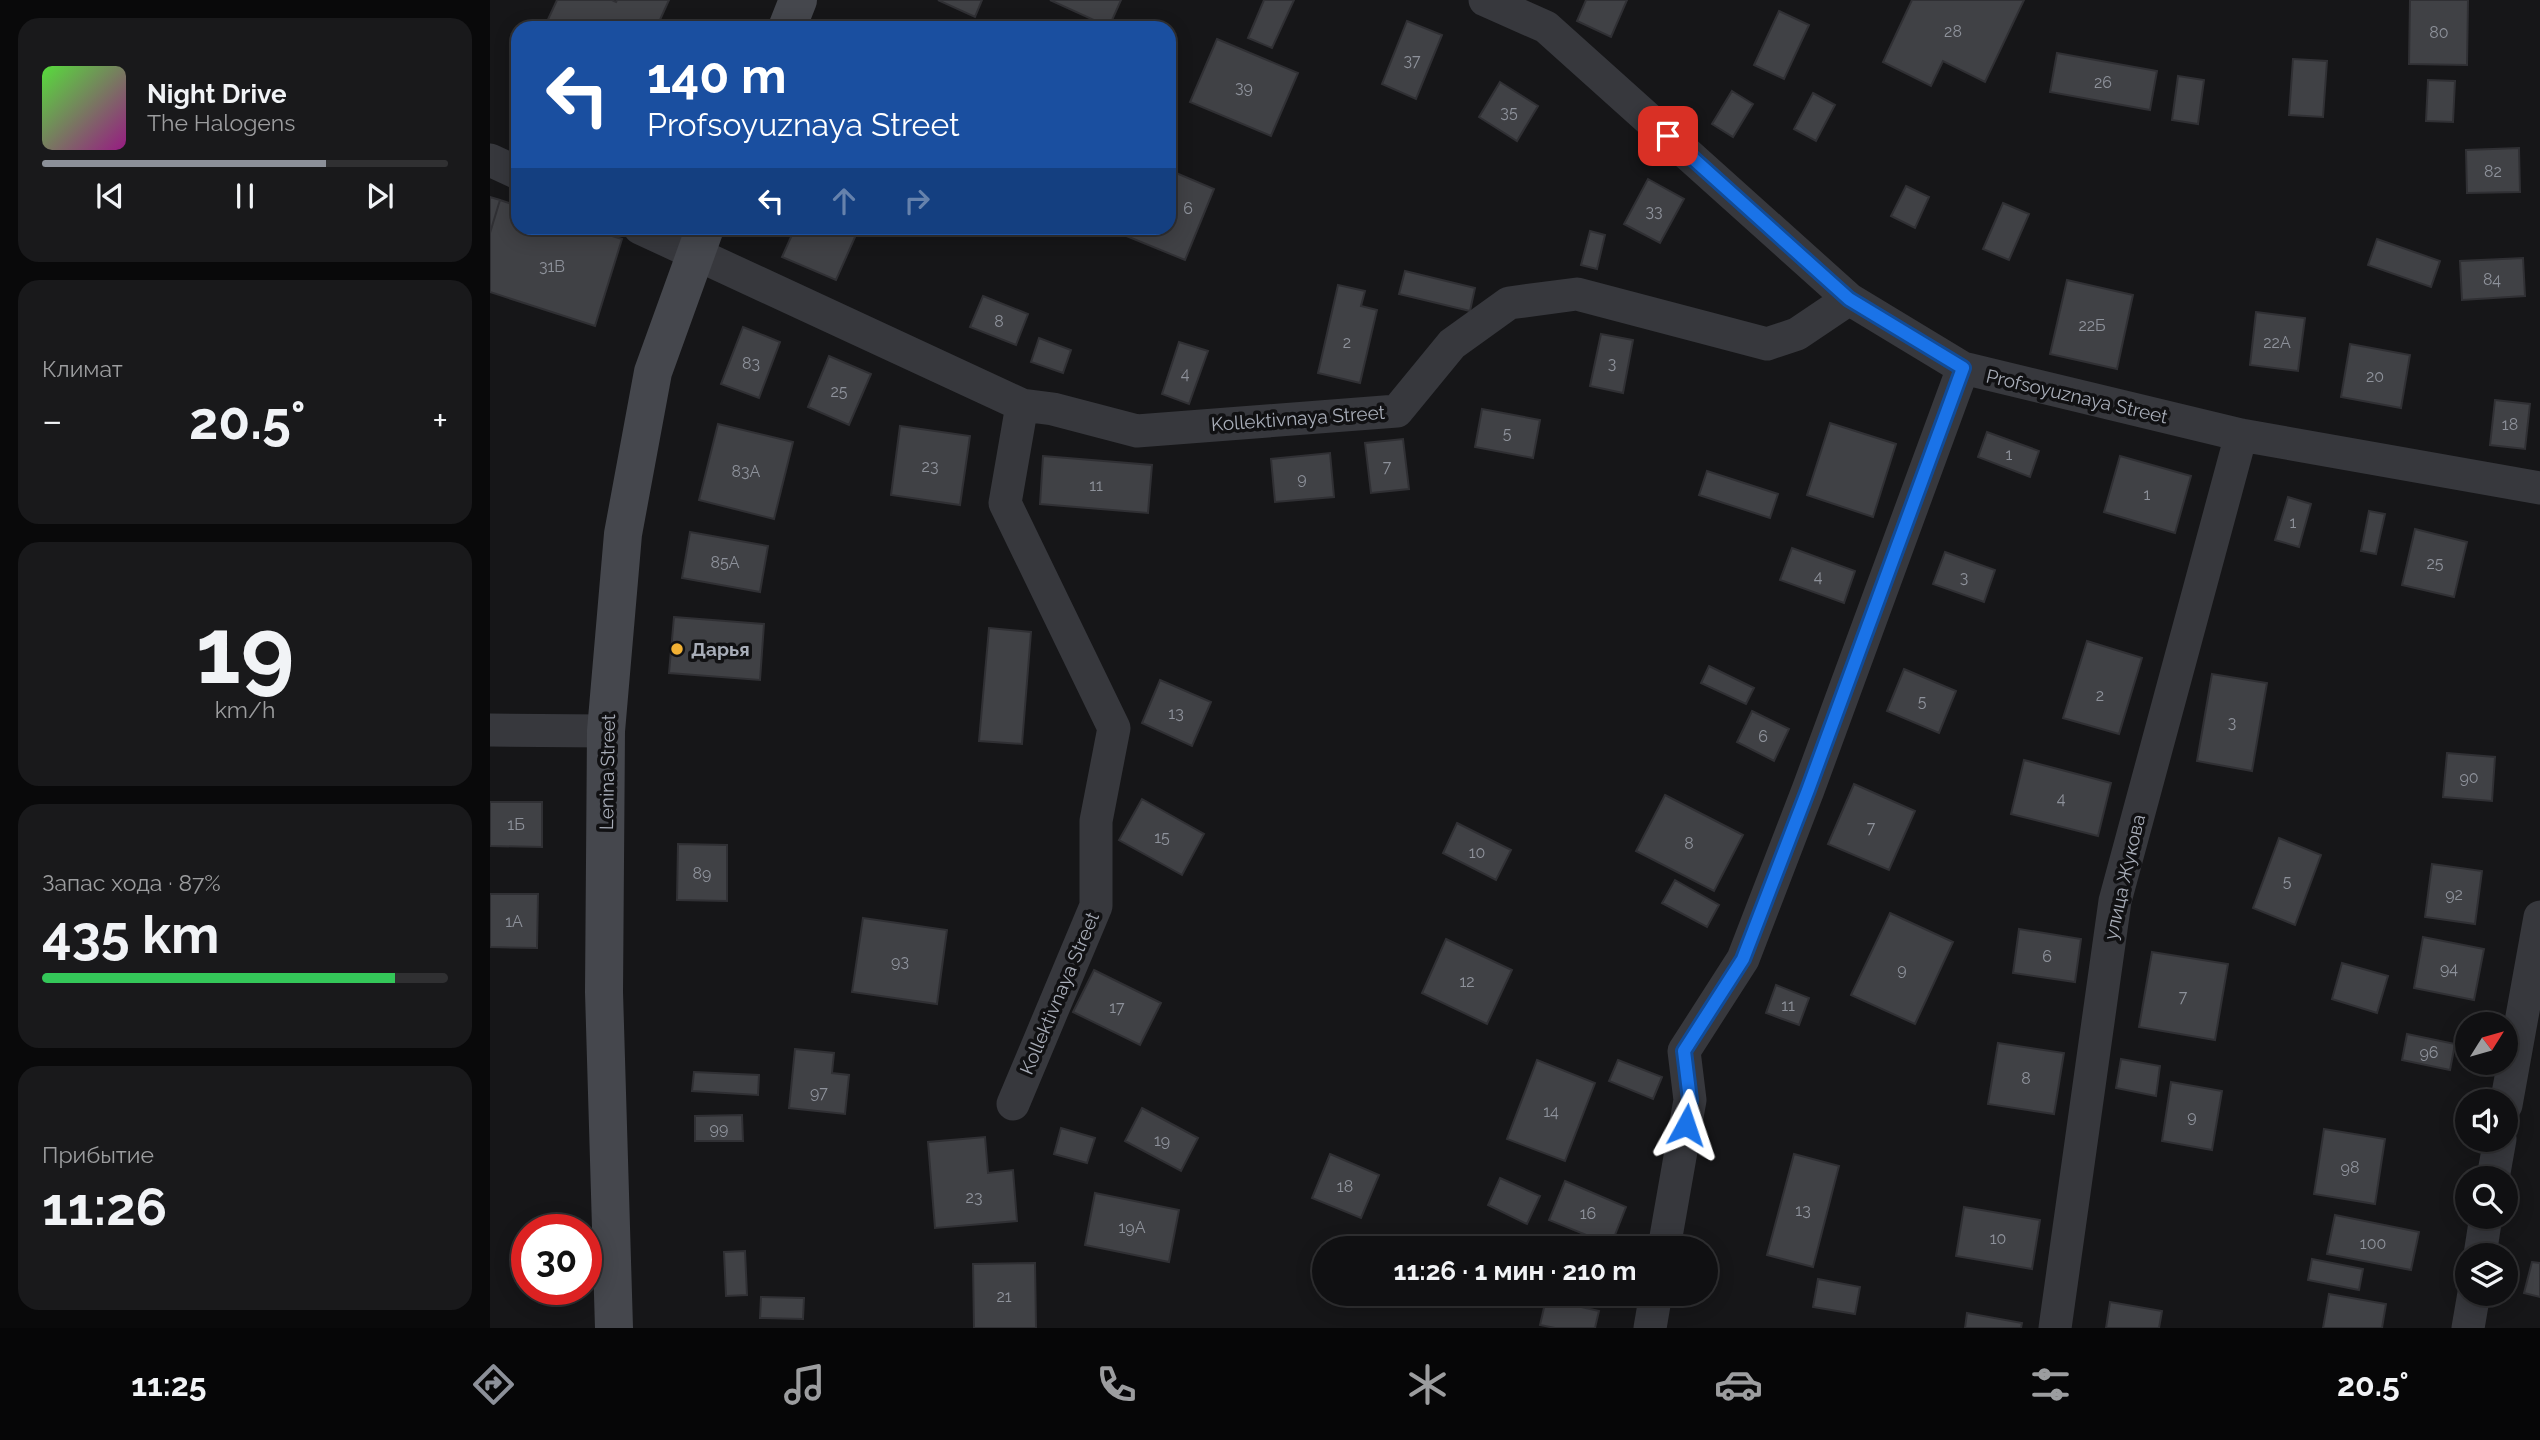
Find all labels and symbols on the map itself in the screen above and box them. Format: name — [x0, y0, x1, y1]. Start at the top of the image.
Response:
house number: 28 — [1944, 22, 1962, 41]
house number: 80 — [2429, 23, 2449, 42]
house number: 37 — [1403, 51, 1421, 70]
house number: 26 — [2094, 73, 2112, 92]
house number: 39 — [1235, 78, 1253, 97]
house number: 35 — [1500, 103, 1518, 122]
pin — [1638, 106, 1698, 166]
house number: 82 — [2484, 162, 2502, 181]
house number: 6 — [1183, 199, 1193, 218]
house number: 33 — [1645, 202, 1663, 221]
house number: 31В — [539, 257, 565, 276]
house number: 84 — [2483, 270, 2501, 289]
house number: 8 — [994, 312, 1004, 331]
house number: 22Б — [2078, 316, 2106, 335]
house number: 2 — [1343, 333, 1351, 352]
house number: 22А — [2263, 333, 2291, 352]
house number: 83 — [742, 354, 760, 373]
house number: 3 — [1608, 354, 1616, 373]
house number: 4 — [1181, 364, 1190, 383]
street label: Profsoyuznaya Street — [1984, 364, 2171, 428]
house number: 20 — [2366, 367, 2384, 386]
house number: 25 — [830, 382, 848, 401]
street label: Kollektivnaya Street — [1210, 401, 1386, 435]
house number: 18 — [2502, 415, 2518, 434]
house number: 5 — [1503, 424, 1512, 443]
house number: 1 — [2006, 445, 2013, 464]
house number: 23 — [922, 457, 938, 476]
house number: 7 — [1383, 457, 1392, 476]
house number: 83А — [732, 462, 761, 481]
house number: 9 — [1297, 469, 1307, 488]
house number: 11 — [1089, 476, 1103, 495]
house number: 1 — [2144, 485, 2151, 504]
house number: 1 — [2290, 513, 2297, 532]
house number: 85А — [710, 553, 740, 572]
house number: 25 — [2426, 554, 2444, 573]
house number: 4 — [1814, 567, 1823, 586]
house number: 3 — [1960, 568, 1968, 587]
place label: Дарья — [691, 638, 750, 660]
marker: Дарья — [669, 641, 685, 657]
house number: 2 — [2096, 686, 2104, 705]
house number: 5 — [1918, 692, 1927, 711]
house number: 13 — [1168, 704, 1184, 723]
street label: Lenina Street — [595, 713, 619, 830]
house number: 3 — [2228, 713, 2236, 732]
house number: 6 — [1758, 727, 1768, 746]
house number: 90 — [2459, 768, 2479, 787]
house number: 4 — [2057, 789, 2066, 808]
street label: улица Жукова — [2099, 812, 2149, 942]
house number: 1Б — [507, 815, 525, 834]
house number: 7 — [1867, 818, 1876, 837]
house number: 15 — [1154, 828, 1170, 847]
house number: 8 — [1684, 834, 1694, 853]
house number: 10 — [1469, 843, 1485, 862]
house number: 89 — [693, 864, 711, 883]
house number: 5 — [2283, 872, 2292, 891]
house number: 92 — [2445, 885, 2463, 904]
street label: Kollektivnaya Street — [1015, 908, 1103, 1077]
house number: 1А — [505, 912, 523, 931]
house number: 6 — [2042, 947, 2052, 966]
house number: 93 — [891, 952, 909, 971]
house number: 94 — [2440, 959, 2458, 978]
house number: 9 — [1897, 960, 1907, 979]
house number: 12 — [1459, 972, 1475, 991]
house number: 7 — [2179, 987, 2188, 1006]
house number: 11 — [1781, 996, 1795, 1015]
house number: 17 — [1109, 998, 1125, 1017]
north arrow — [2455, 1012, 2518, 1074]
house number: 96 — [2419, 1043, 2439, 1062]
house number: 8 — [2021, 1069, 2031, 1088]
house number: 97 — [810, 1083, 828, 1102]
position arrow — [1649, 1088, 1723, 1162]
house number: 14 — [1543, 1102, 1559, 1121]
house number: 9 — [2187, 1107, 2197, 1126]
house number: 99 — [710, 1119, 728, 1138]
house number: 19 — [1154, 1131, 1170, 1150]
house number: 98 — [2341, 1158, 2359, 1177]
house number: 18 — [1337, 1177, 1353, 1196]
house number: 23 — [966, 1188, 982, 1207]
house number: 13 — [1795, 1201, 1811, 1220]
house number: 16 — [1580, 1204, 1596, 1223]
speed limit sign: 30 — [511, 1214, 602, 1305]
house number: 19А — [1118, 1218, 1146, 1237]
house number: 10 — [1990, 1229, 2006, 1248]
house number: 100 — [2360, 1234, 2386, 1253]
house number: 21 — [996, 1287, 1012, 1306]

